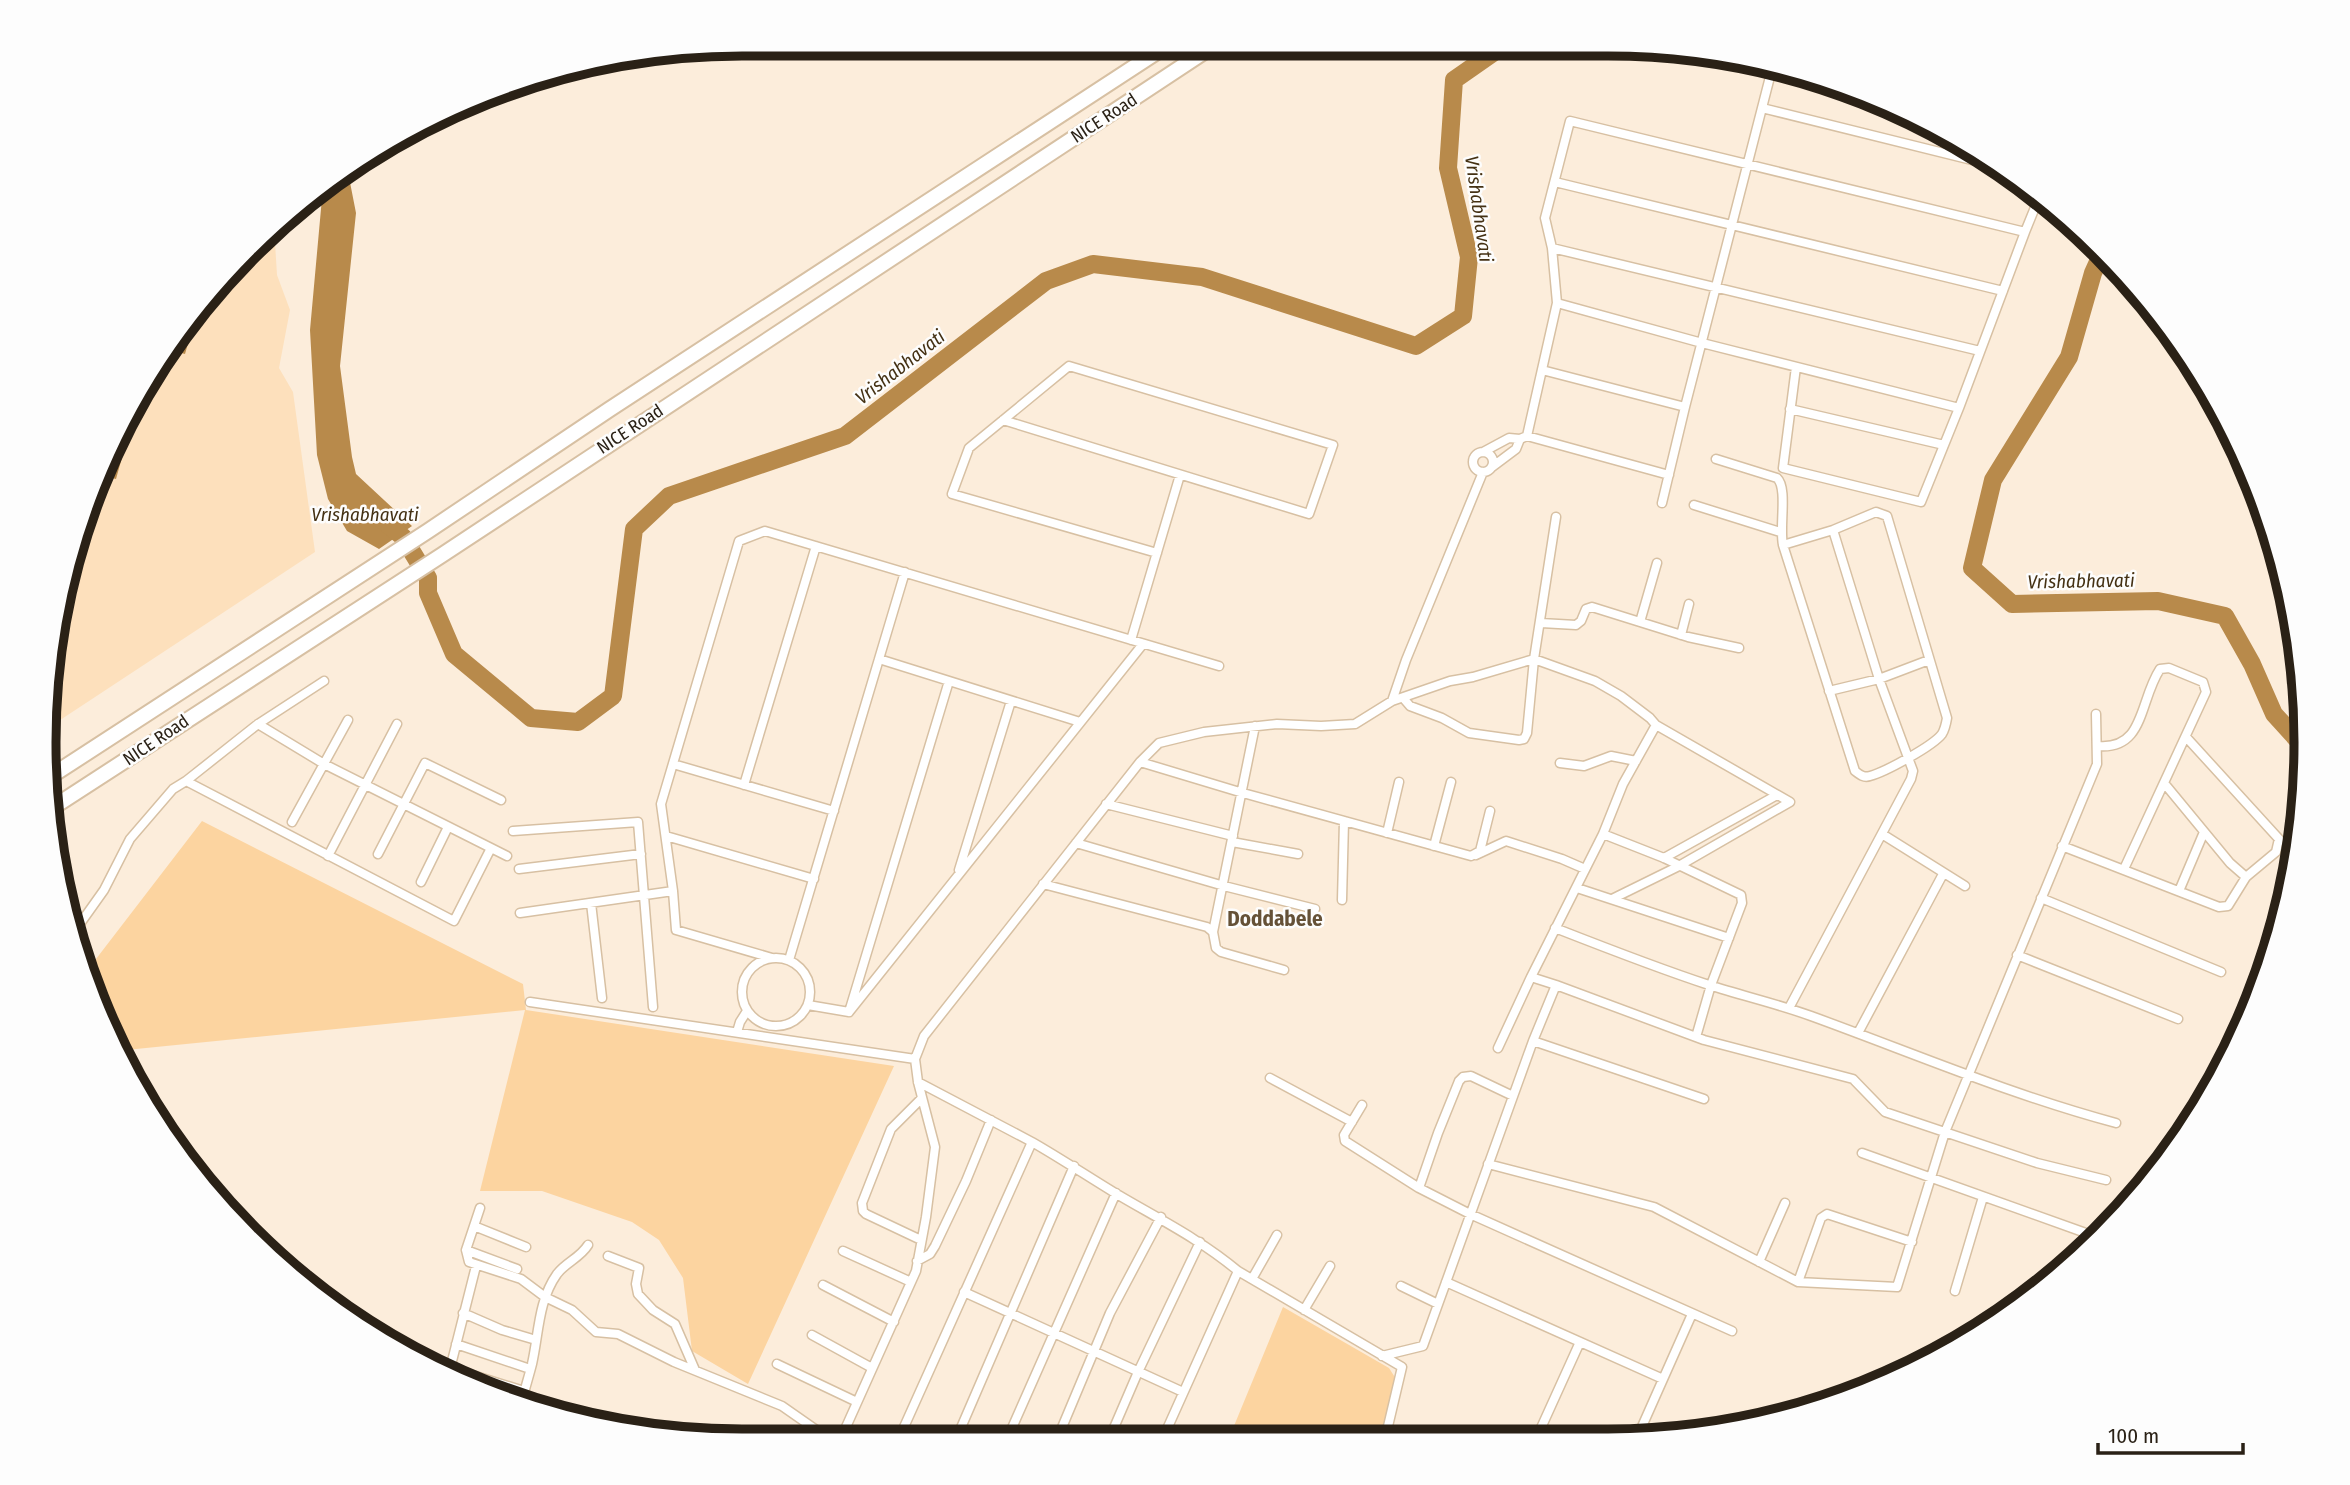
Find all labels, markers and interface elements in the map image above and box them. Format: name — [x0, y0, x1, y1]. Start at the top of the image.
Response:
street label: NICE Road — [1067, 88, 1141, 148]
water label: Vrishabhavati — [1460, 154, 1498, 264]
water label: Vrishabhavati — [851, 325, 950, 409]
street label: NICE Road — [593, 399, 667, 459]
water label: Vrishabhavati — [311, 503, 419, 526]
water label: Vrishabhavati — [2027, 569, 2135, 593]
street label: NICE Road — [119, 710, 193, 770]
district label: Doddabele — [1227, 906, 1323, 932]
scale bar — [2098, 1412, 2243, 1456]
text: 100 m — [2108, 1423, 2159, 1449]

